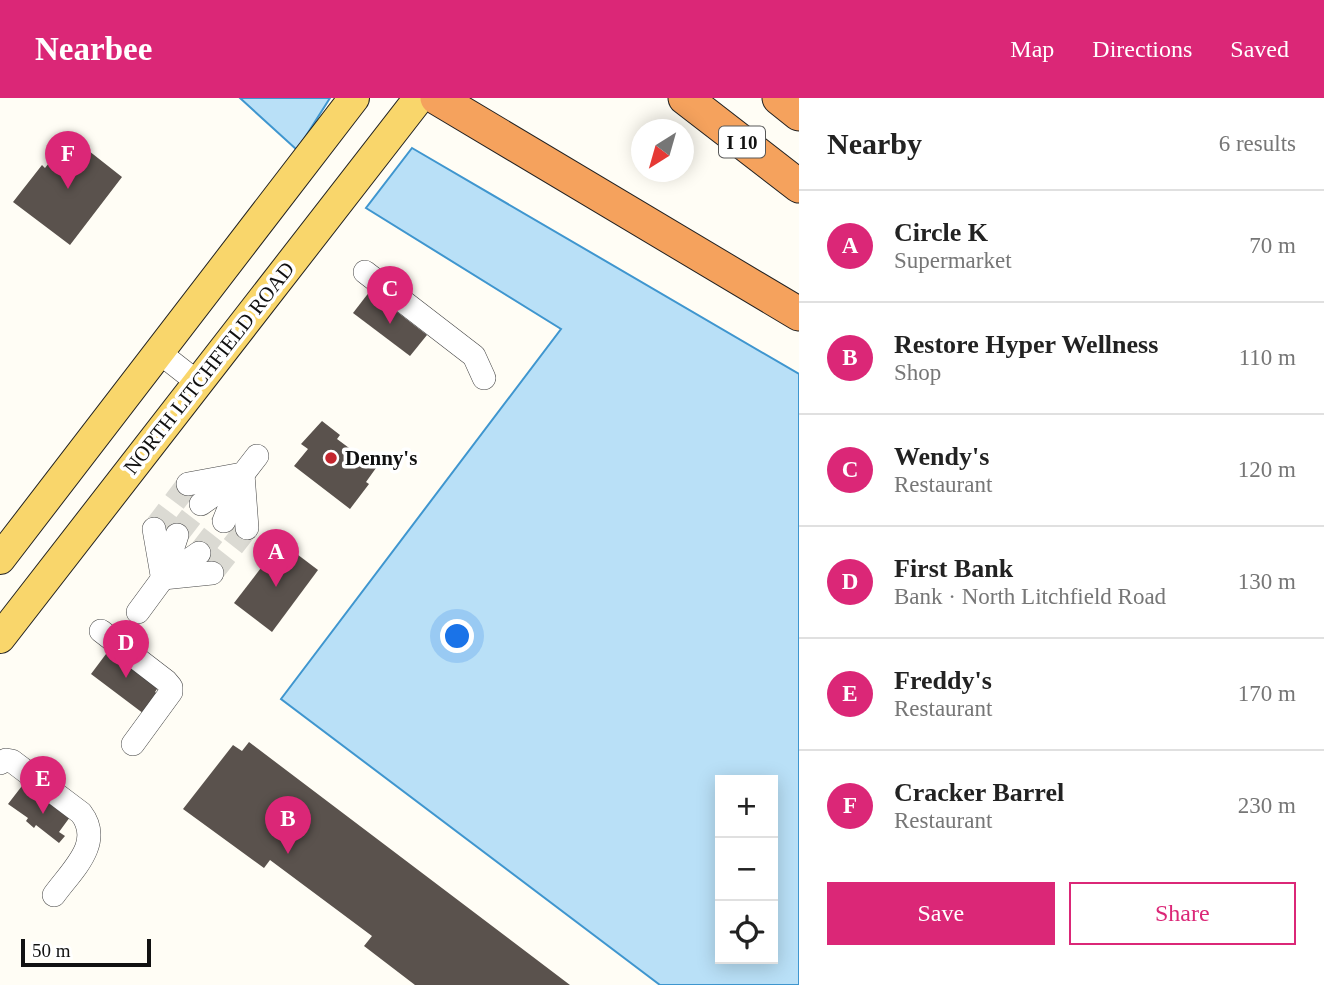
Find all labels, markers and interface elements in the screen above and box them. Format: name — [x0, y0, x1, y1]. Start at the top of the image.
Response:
text: Nearbee — [35, 31, 152, 67]
text: Map — [1010, 36, 1054, 62]
text: Directions — [1092, 36, 1192, 62]
text: Saved — [1230, 36, 1289, 62]
north arrow — [631, 119, 694, 182]
road number: I 10 — [719, 126, 765, 158]
text: Nearby — [827, 127, 922, 160]
pin: F — [45, 131, 91, 189]
text: 6 results — [1219, 131, 1296, 156]
text: Circle K — [894, 218, 988, 247]
text: A — [842, 233, 858, 258]
text: 70 m — [1249, 233, 1296, 258]
text: Supermarket — [894, 248, 1012, 273]
street label: NORTH LITCHFIELD ROAD — [119, 257, 299, 479]
pin: C — [367, 266, 413, 324]
text: Restore Hyper Wellness — [894, 330, 1158, 359]
text: B — [842, 345, 858, 370]
text: 110 m — [1239, 345, 1296, 370]
text: Shop — [894, 360, 941, 385]
text: Wendy's — [894, 442, 989, 471]
place label: Denny's — [345, 446, 417, 470]
marker: Denny's — [323, 450, 339, 466]
text: C — [842, 457, 858, 482]
text: 120 m — [1238, 457, 1296, 482]
text: Restaurant — [894, 472, 992, 497]
pin: A — [253, 529, 299, 587]
text: First Bank — [894, 554, 1013, 583]
text: D — [842, 569, 858, 594]
text: 130 m — [1238, 569, 1296, 594]
text: Bank · North Litchfield Road — [894, 584, 1166, 609]
your location — [440, 619, 474, 653]
pin: D — [103, 620, 149, 678]
text: Freddy's — [894, 666, 992, 695]
text: E — [842, 681, 858, 706]
text: 170 m — [1238, 681, 1296, 706]
text: Restaurant — [894, 696, 992, 721]
pin: E — [20, 756, 66, 814]
map controls — [715, 775, 778, 964]
button: + — [715, 775, 778, 838]
text: Cracker Barrel — [894, 778, 1064, 807]
text: F — [843, 793, 857, 818]
text: 230 m — [1238, 793, 1296, 818]
pin: B — [265, 796, 311, 854]
text: Restaurant — [894, 808, 992, 833]
button: − — [715, 838, 778, 901]
button: Save — [827, 882, 1055, 945]
button: Share — [1069, 882, 1296, 945]
button: locate — [715, 901, 778, 964]
scale bar — [21, 936, 150, 968]
text: 50 m — [32, 940, 71, 961]

